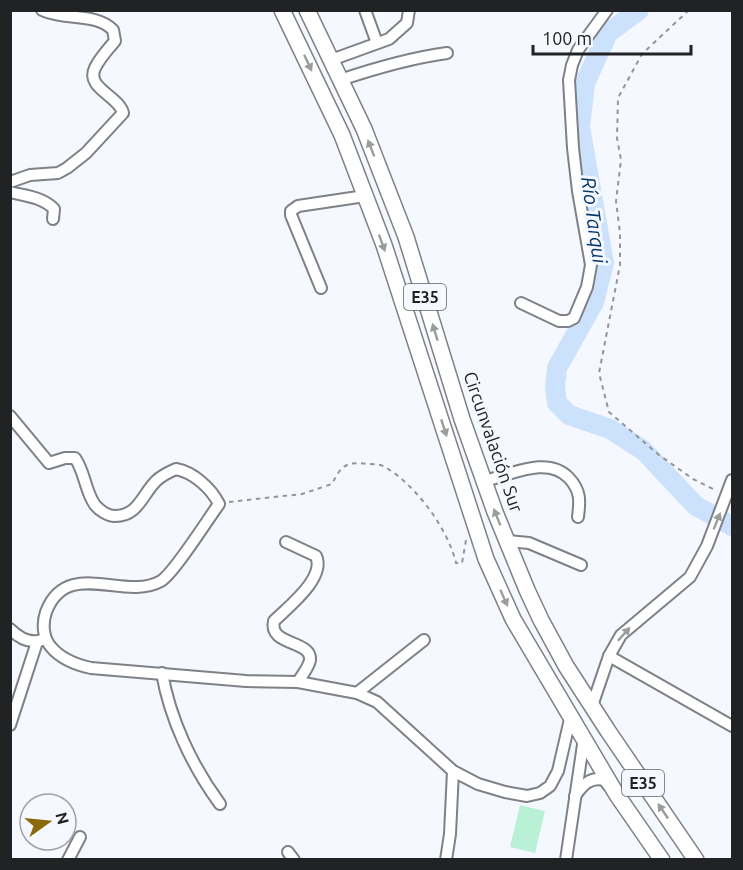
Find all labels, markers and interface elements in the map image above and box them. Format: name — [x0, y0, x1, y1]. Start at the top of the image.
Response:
scale bar — [533, 18, 690, 56]
text: 100 m — [542, 28, 592, 48]
one-way arrow — [303, 55, 312, 72]
one-way arrow — [366, 138, 376, 156]
water label: Río Tarqui — [577, 175, 612, 266]
one-way arrow — [378, 234, 388, 252]
road number: E35 — [404, 284, 446, 310]
one-way arrow — [430, 323, 440, 341]
street label: Circunvalación Sur — [461, 369, 527, 515]
one-way arrow — [439, 419, 449, 437]
one-way arrow — [492, 507, 502, 525]
one-way arrow — [713, 512, 722, 530]
one-way arrow — [499, 590, 508, 607]
one-way arrow — [617, 627, 631, 642]
road number: E35 — [622, 770, 664, 796]
north arrow — [18, 792, 78, 852]
one-way arrow — [657, 803, 668, 820]
text: N — [52, 810, 73, 826]

